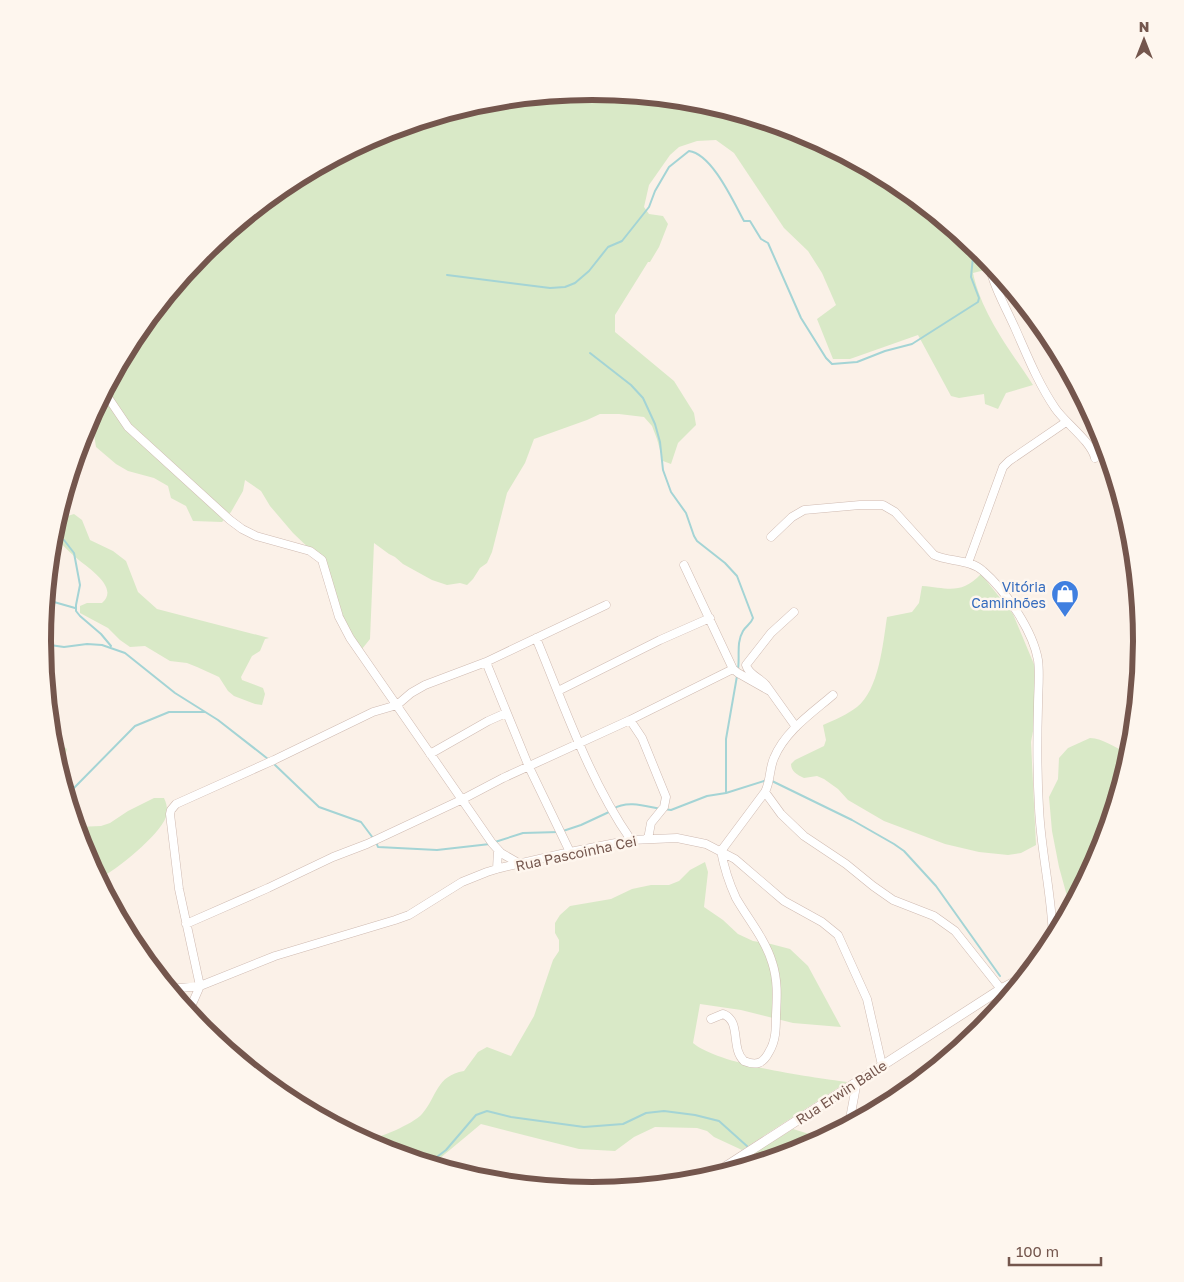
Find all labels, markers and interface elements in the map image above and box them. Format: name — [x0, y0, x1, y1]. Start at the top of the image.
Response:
north arrow — [1119, 15, 1169, 65]
text: N — [1139, 18, 1149, 35]
place label: Vitória Caminhões — [971, 578, 1046, 611]
shop icon: Vitória Caminhões — [1050, 579, 1080, 618]
street label: Rua Pascoinha Cei — [514, 832, 638, 874]
street label: Rua Erwin Balle — [792, 1056, 890, 1128]
scale bar — [1009, 1234, 1102, 1266]
text: 100 m — [1016, 1242, 1059, 1260]

